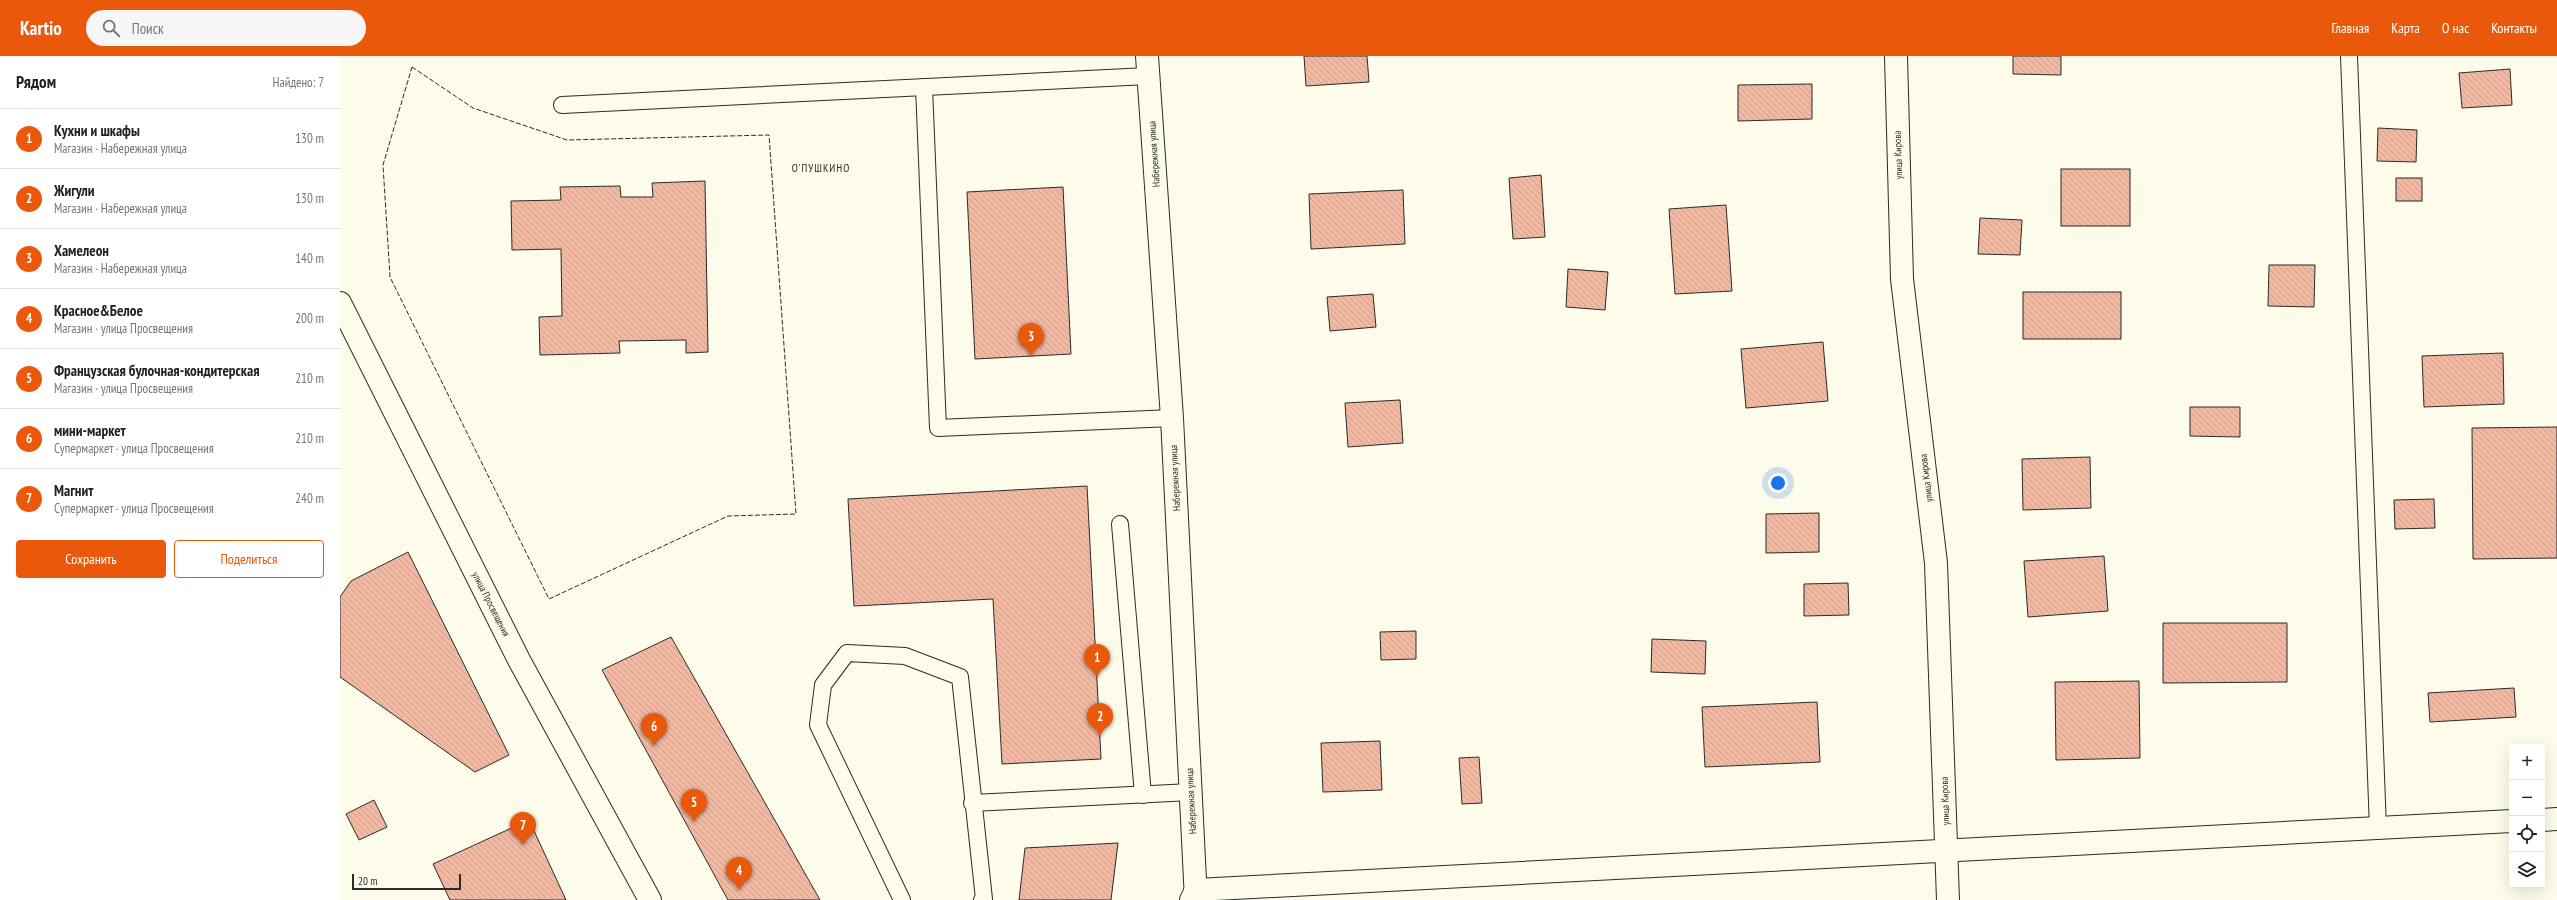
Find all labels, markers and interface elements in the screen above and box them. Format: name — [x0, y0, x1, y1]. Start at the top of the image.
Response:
search box — [86, 10, 366, 46]
text: Kartio — [20, 16, 62, 40]
icon: search — [100, 17, 122, 39]
text: Поиск — [132, 19, 164, 38]
text: Главная — [2331, 19, 2369, 37]
text: Карта — [2391, 19, 2420, 37]
text: О нас — [2442, 19, 2469, 37]
text: Контакты — [2491, 19, 2537, 37]
text: Рядом — [16, 71, 56, 93]
text: Найдено: 7 — [273, 74, 324, 91]
street label: Набережная улица — [1145, 120, 1163, 188]
text: Кухни и шкафы — [54, 121, 140, 140]
text: 1 — [26, 130, 32, 147]
text: 130 m — [295, 130, 324, 147]
street label: улица Кирова — [1891, 130, 1905, 180]
text: Магазин · Набережная улица — [54, 140, 187, 157]
district label: О'ПУШКИНО — [792, 161, 850, 175]
text: Жигули — [54, 181, 95, 200]
text: 2 — [26, 190, 32, 207]
text: 130 m — [295, 190, 324, 207]
text: Магазин · Набережная улица — [54, 200, 187, 217]
text: Хамелеон — [54, 241, 109, 260]
text: 3 — [26, 250, 32, 267]
text: 140 m — [295, 250, 324, 267]
text: Магазин · Набережная улица — [54, 260, 187, 277]
text: Красное&Белое — [54, 301, 143, 320]
text: 4 — [26, 310, 32, 327]
text: 200 m — [295, 310, 324, 327]
text: Магазин · улица Просвещения — [54, 320, 193, 337]
pin: 3 — [1018, 323, 1044, 356]
text: Французская булочная-кондитерская — [54, 361, 259, 380]
text: 5 — [26, 370, 32, 387]
text: 210 m — [295, 370, 324, 387]
text: Магазин · улица Просвещения — [54, 380, 193, 397]
text: мини-маркет — [54, 421, 126, 440]
text: 6 — [26, 430, 32, 447]
text: 210 m — [295, 430, 324, 447]
text: Супермаркет · улица Просвещения — [54, 440, 214, 457]
street label: Набережная улица — [1167, 445, 1183, 511]
street label: улица Кирова — [1917, 453, 1935, 503]
your location — [1768, 473, 1788, 493]
text: Магнит — [54, 481, 93, 500]
text: 7 — [26, 490, 32, 507]
text: 240 m — [295, 490, 324, 507]
text: Супермаркет · улица Просвещения — [54, 500, 214, 517]
button: Сохранить — [16, 540, 166, 578]
button: Поделиться — [174, 540, 324, 578]
street label: улица Просвещения — [469, 569, 513, 639]
pin: 1 — [1084, 644, 1110, 677]
pin: 2 — [1087, 703, 1113, 736]
pin: 6 — [641, 713, 667, 746]
map controls — [2509, 744, 2545, 888]
button: + — [2509, 744, 2545, 780]
street label: Набережная улица — [1183, 768, 1199, 834]
street label: улица Кирова — [1938, 776, 1952, 826]
button: − — [2509, 780, 2545, 816]
pin: 5 — [681, 789, 707, 822]
pin: 7 — [510, 812, 536, 845]
button: locate — [2509, 816, 2545, 852]
button: layers — [2509, 852, 2545, 888]
pin: 4 — [726, 857, 752, 890]
scale bar — [352, 872, 461, 891]
text: 20 m — [358, 874, 377, 888]

